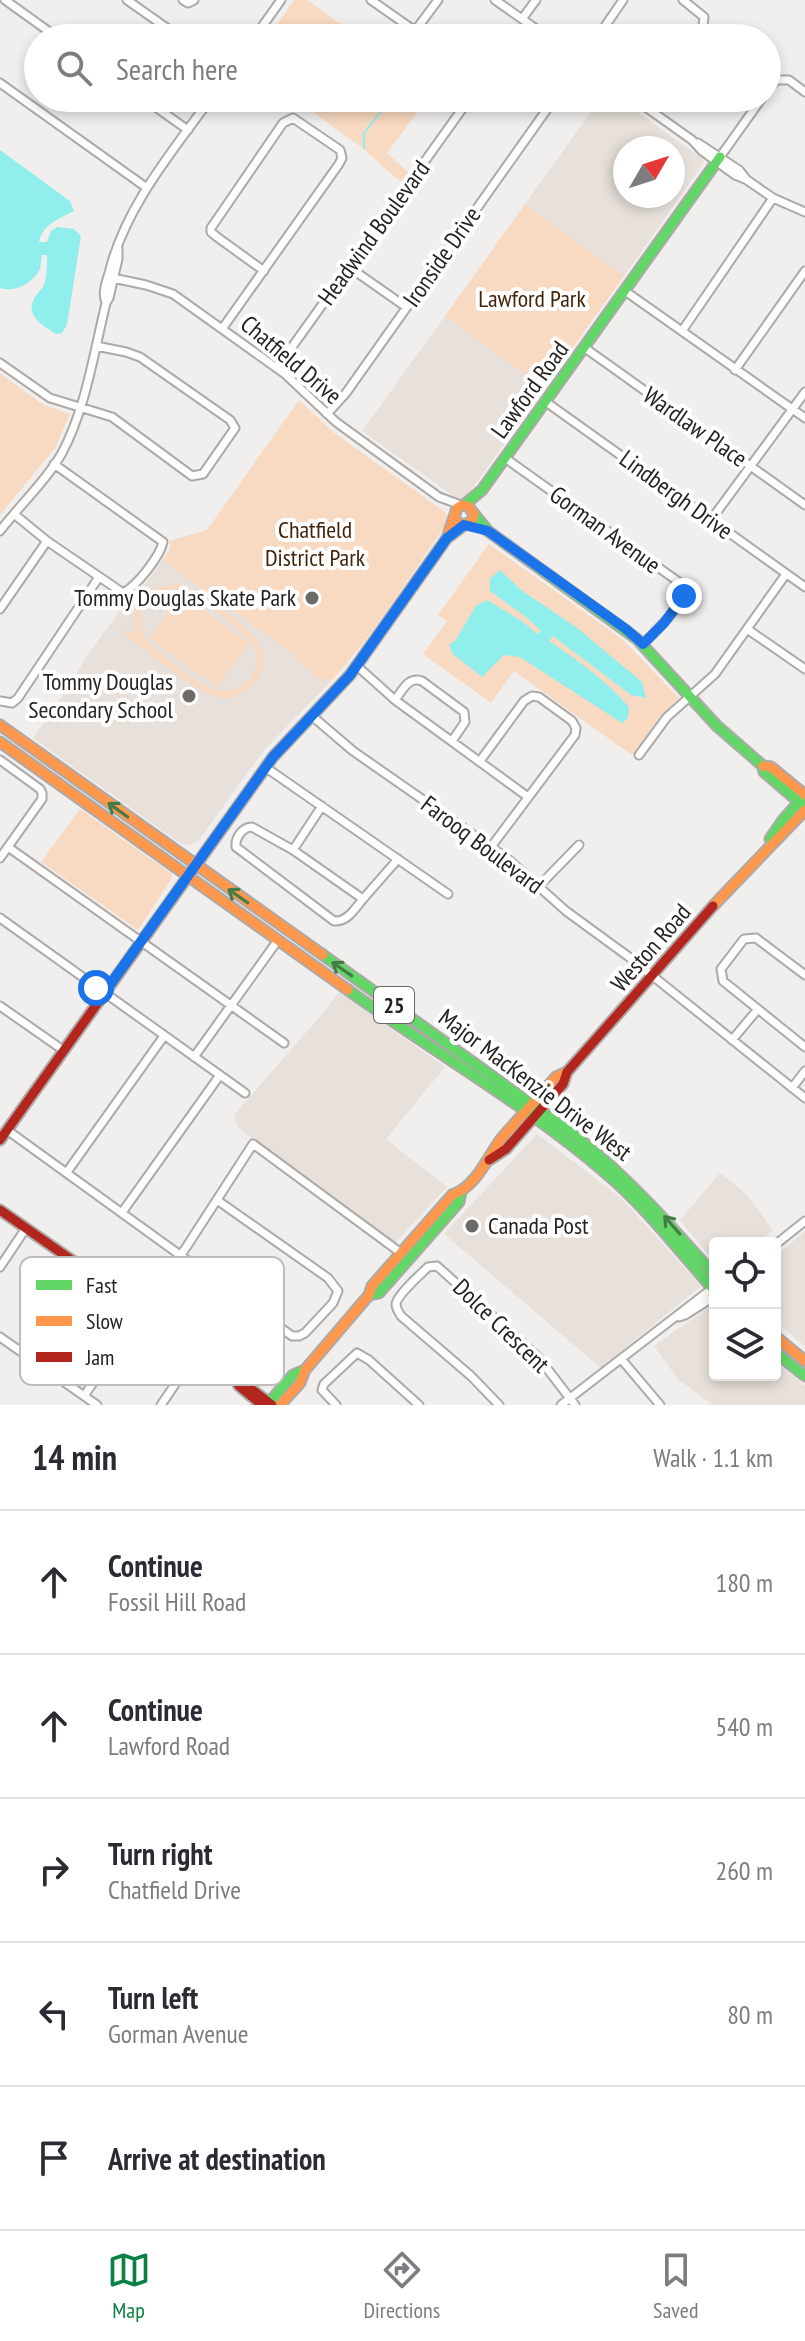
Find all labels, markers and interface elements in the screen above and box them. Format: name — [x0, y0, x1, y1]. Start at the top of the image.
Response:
search box — [24, 24, 781, 112]
icon: search — [52, 46, 96, 90]
text: Search here — [116, 49, 238, 88]
north arrow — [613, 136, 685, 208]
street label: Headwind Boulevard — [311, 154, 436, 311]
street label: Ironside Drive — [396, 201, 487, 313]
park label: Lawford Park — [478, 283, 586, 314]
street label: Chatfield Drive — [234, 308, 348, 411]
street label: Lawford Road — [484, 335, 575, 444]
street label: Wardlaw Place — [637, 379, 753, 474]
street label: Lindbergh Drive — [614, 443, 739, 546]
street label: Gorman Avenue — [544, 479, 667, 580]
park label: Chatfield District Park — [265, 514, 366, 573]
route end — [666, 578, 702, 614]
place label: Tommy Douglas Skate Park — [74, 582, 297, 613]
marker: Tommy Douglas Skate Park — [303, 589, 321, 607]
place label: Tommy Douglas Secondary School — [28, 666, 173, 725]
marker: Tommy Douglas Secondary School — [180, 687, 198, 705]
street label: Farooq Boulevard — [415, 788, 550, 901]
one-way arrow — [108, 802, 130, 818]
one-way arrow — [228, 887, 250, 904]
street label: Weston Road — [604, 897, 697, 998]
one-way arrow — [332, 961, 354, 977]
route start — [78, 970, 114, 1006]
road number: 25 — [374, 987, 414, 1023]
street label: Major MacKenzie Drive West — [433, 1002, 638, 1168]
place label: Canada Post — [488, 1210, 589, 1241]
one-way arrow — [663, 1216, 681, 1236]
marker: Canada Post — [463, 1217, 481, 1235]
map controls — [709, 1237, 781, 1381]
button: locate — [709, 1237, 781, 1309]
legend — [20, 1257, 284, 1385]
text: Fast — [86, 1271, 117, 1299]
street label: Dolce Crescent — [447, 1272, 556, 1379]
text: Slow — [86, 1307, 123, 1335]
button: layers — [709, 1309, 781, 1381]
text: Jam — [85, 1343, 114, 1371]
text: 14 min — [32, 1435, 117, 1479]
text: Walk · 1.1 km — [653, 1441, 773, 1474]
text: Continue — [108, 1546, 203, 1585]
icon: ahead — [32, 1560, 76, 1604]
text: 180 m — [715, 1566, 773, 1599]
text: Fossil Hill Road — [108, 1585, 246, 1618]
text: Continue — [108, 1690, 203, 1729]
icon: ahead — [32, 1704, 76, 1748]
text: 540 m — [715, 1710, 773, 1743]
text: Lawford Road — [108, 1729, 230, 1762]
text: Turn right — [108, 1834, 212, 1873]
icon: right — [32, 1848, 76, 1892]
text: 260 m — [715, 1854, 773, 1887]
text: Chatfield Drive — [108, 1873, 241, 1906]
text: Turn left — [108, 1978, 198, 2017]
icon: left — [32, 1992, 76, 2036]
text: 80 m — [727, 1998, 773, 2031]
text: Gorman Avenue — [108, 2017, 248, 2050]
icon: arrive — [32, 2136, 76, 2180]
text: Arrive at destination — [108, 2139, 326, 2178]
tab: Map — [107, 2248, 151, 2324]
tab: Directions — [364, 2248, 440, 2324]
tab: Saved — [653, 2248, 698, 2324]

